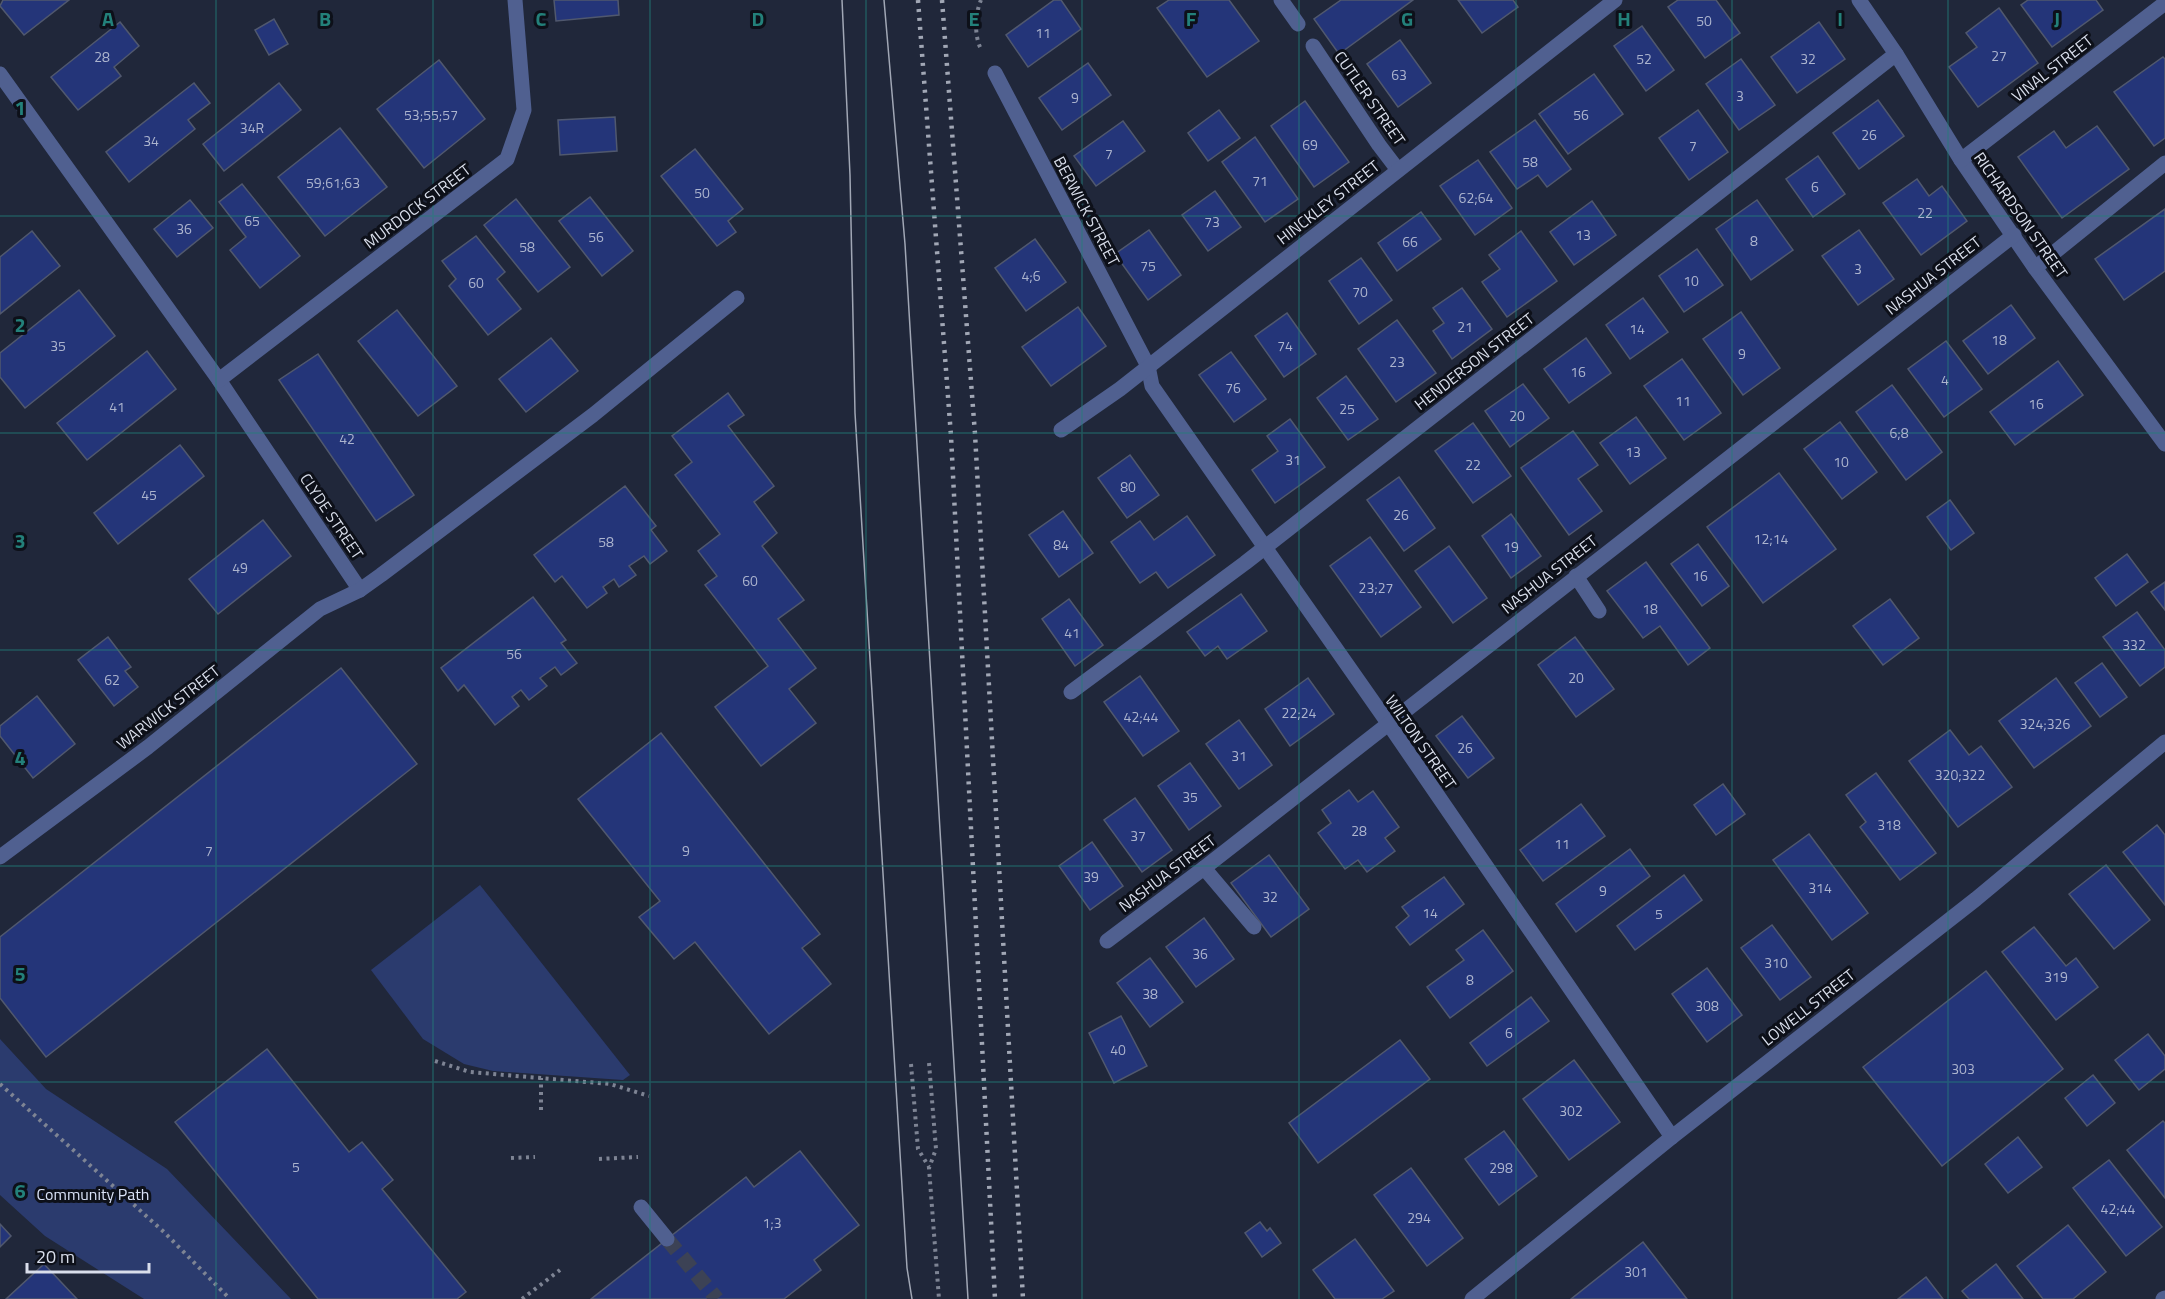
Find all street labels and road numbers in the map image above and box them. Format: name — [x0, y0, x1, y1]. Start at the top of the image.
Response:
street label: VINAL STREET — [2006, 28, 2098, 108]
street label: CUTLER STREET — [1329, 46, 1412, 151]
street label: RICHARDSON STREET — [1968, 147, 2074, 284]
street label: BERWICK STREET — [1048, 152, 1126, 271]
street label: HINCKLEY STREET — [1271, 154, 1385, 250]
street label: MURDOCK STREET — [358, 157, 476, 254]
street label: NASHUA STREET — [1880, 229, 1987, 320]
street label: HENDERSON STREET — [1409, 306, 1539, 415]
street label: CLYDE STREET — [294, 468, 370, 564]
street label: NASHUA STREET — [1496, 528, 1603, 619]
street label: WARWICK STREET — [111, 658, 225, 755]
street label: WILTON STREET — [1380, 690, 1463, 795]
street label: NASHUA STREET — [1113, 828, 1221, 917]
street label: LOWELL STREET — [1756, 962, 1860, 1051]

